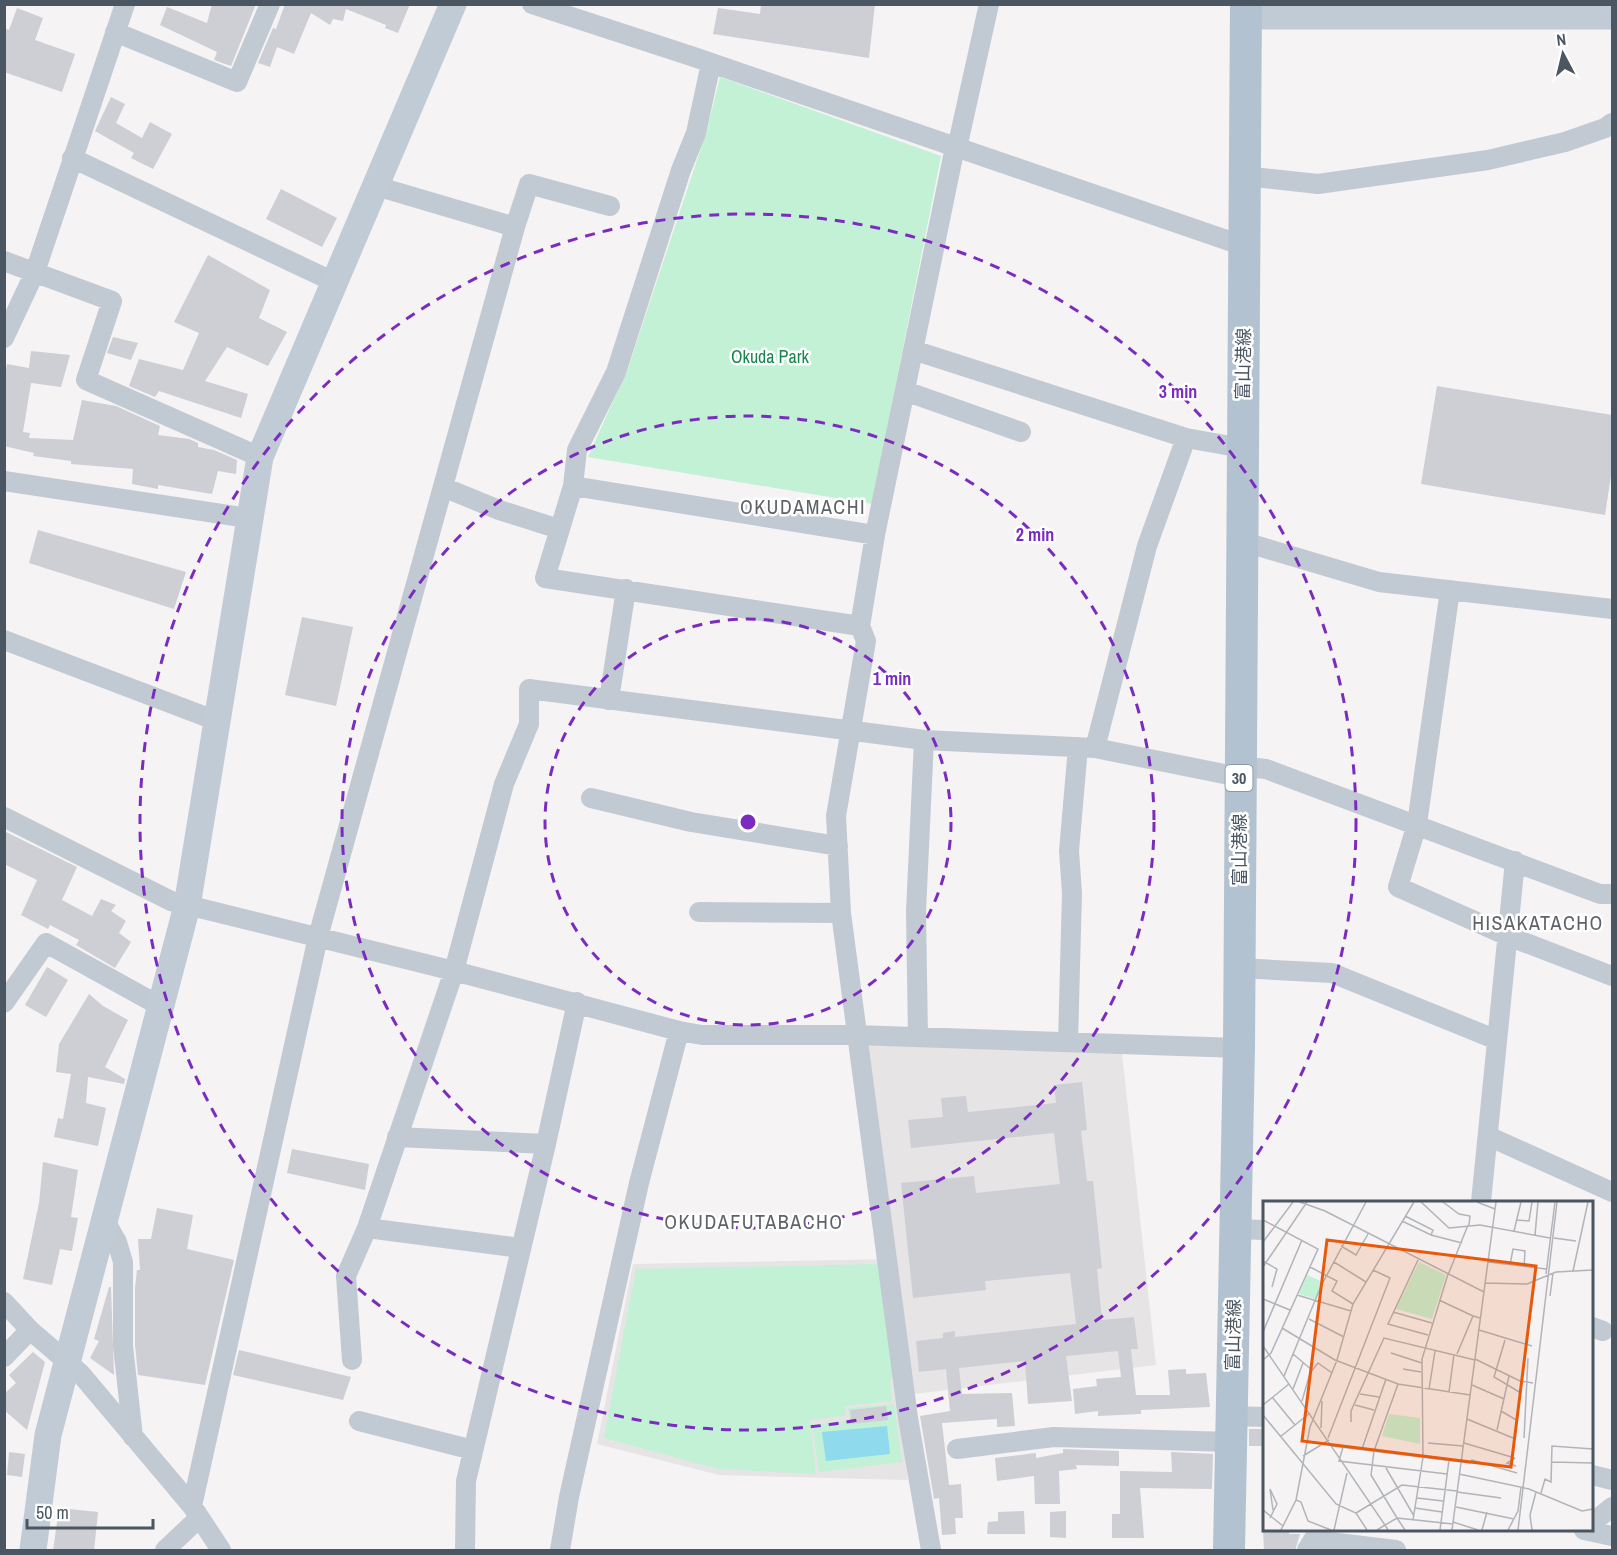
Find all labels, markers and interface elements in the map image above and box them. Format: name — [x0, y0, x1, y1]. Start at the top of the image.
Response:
north arrow — [1533, 24, 1593, 84]
text: N — [1555, 28, 1567, 51]
street label: 富山港線 — [1230, 328, 1256, 400]
park label: Okuda Park — [731, 344, 810, 369]
text: 3 min — [1159, 379, 1197, 404]
district label: OKUDAMACHI — [740, 493, 866, 520]
text: 2 min — [1016, 522, 1054, 547]
text: 1 min — [873, 666, 911, 691]
road number: 30 — [1226, 765, 1252, 791]
centre of rings — [738, 812, 758, 832]
street label: 富山港線 — [1227, 814, 1252, 886]
district label: HISAKATACHO — [1472, 909, 1604, 936]
inset map — [1263, 1201, 1593, 1531]
district label: OKUDAFUTABACHO — [664, 1208, 844, 1235]
street label: 富山港線 — [1220, 1299, 1246, 1371]
scale bar — [27, 1492, 153, 1530]
text: 50 m — [36, 1500, 69, 1525]

